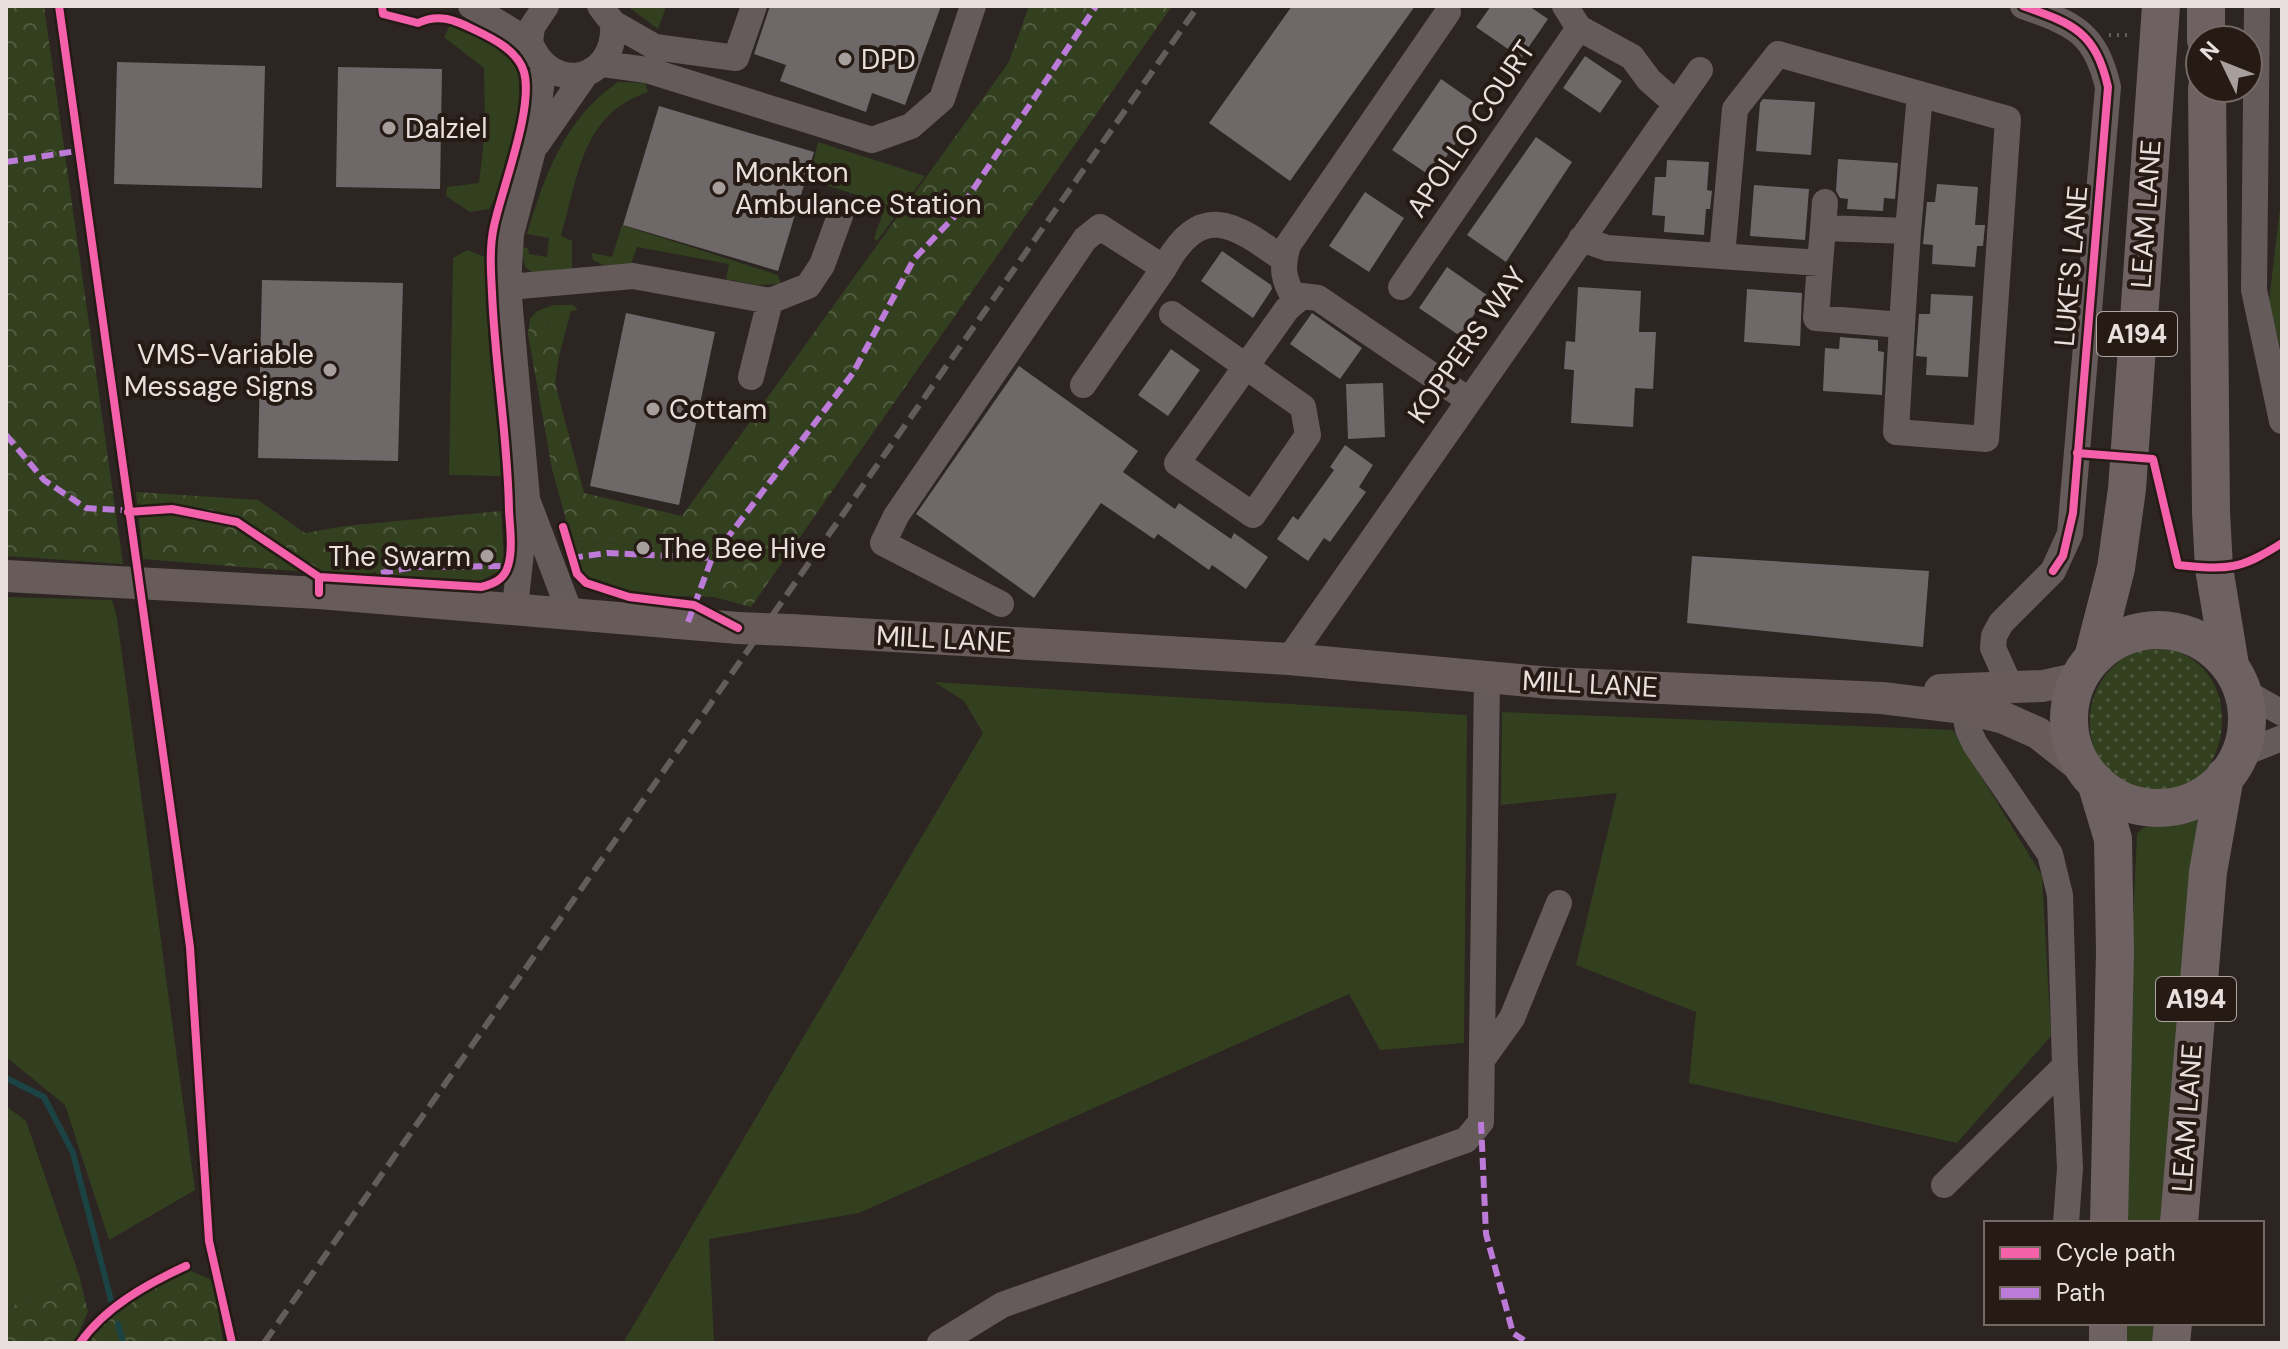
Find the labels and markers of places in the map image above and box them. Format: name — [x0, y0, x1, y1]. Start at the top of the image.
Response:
place label: DPD — [861, 41, 916, 78]
marker: DPD — [836, 50, 854, 68]
place label: Dalziel — [405, 110, 487, 147]
marker: Dalziel — [380, 119, 398, 137]
place label: Monkton Ambulance Station — [735, 154, 981, 223]
marker: Monkton Ambulance Station — [710, 179, 728, 197]
place label: VMS-Variable Message Signs — [124, 336, 314, 405]
marker: VMS-Variable Message Signs — [321, 361, 339, 379]
place label: Cottam — [669, 391, 767, 428]
marker: Cottam — [644, 400, 662, 418]
place label: The Bee Hive — [659, 530, 826, 567]
place label: The Swarm — [328, 538, 471, 575]
marker: The Bee Hive — [634, 539, 652, 557]
marker: The Swarm — [478, 547, 496, 565]

